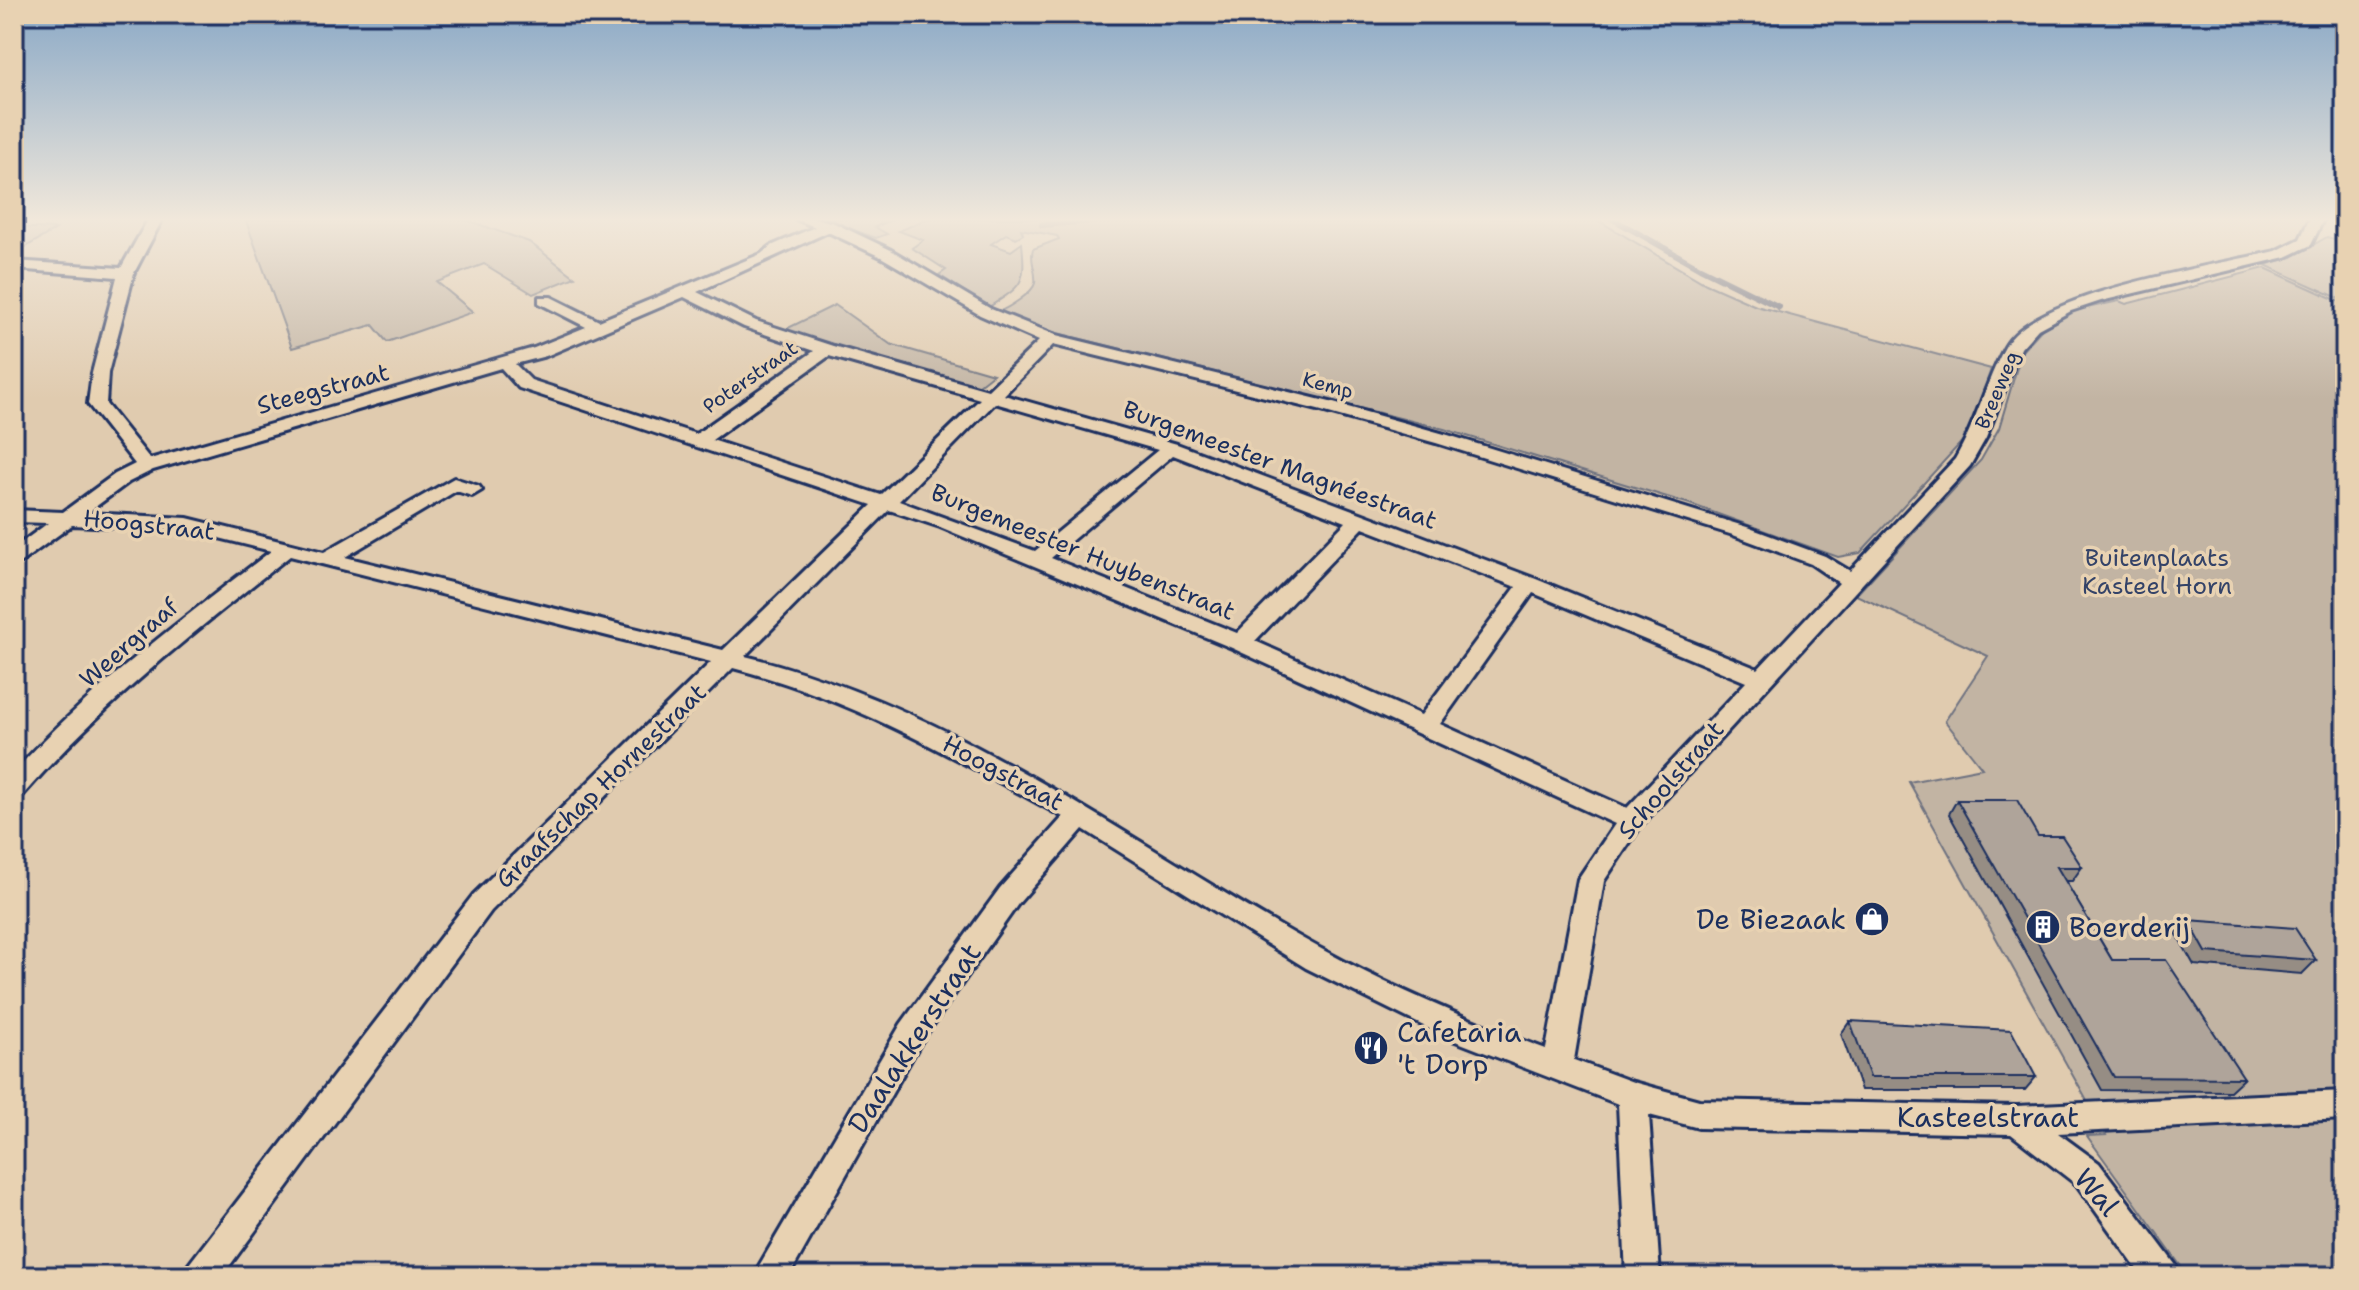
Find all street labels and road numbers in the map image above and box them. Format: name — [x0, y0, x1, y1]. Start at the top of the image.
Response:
street label: Poterstraat — [697, 335, 803, 419]
street label: Breeweg — [1969, 347, 2025, 433]
street label: Steegstraat — [253, 356, 393, 422]
street label: Kemp — [1300, 366, 1356, 404]
street label: Burgemeester Magnéestraat — [1119, 393, 1441, 537]
street label: Burgemeester Huybenstraat — [926, 476, 1240, 628]
street label: Hoogstraat — [82, 502, 216, 548]
street label: Weergraaf — [73, 590, 186, 695]
street label: Graafschap Hornestraat — [489, 677, 713, 895]
street label: Schoolstraat — [1611, 714, 1731, 846]
street label: Hoogstraat — [937, 728, 1069, 818]
street label: Daalakkerstraat — [838, 936, 990, 1140]
street label: Kasteelstraat — [1897, 1098, 2079, 1136]
street label: Wal — [2066, 1160, 2129, 1224]

